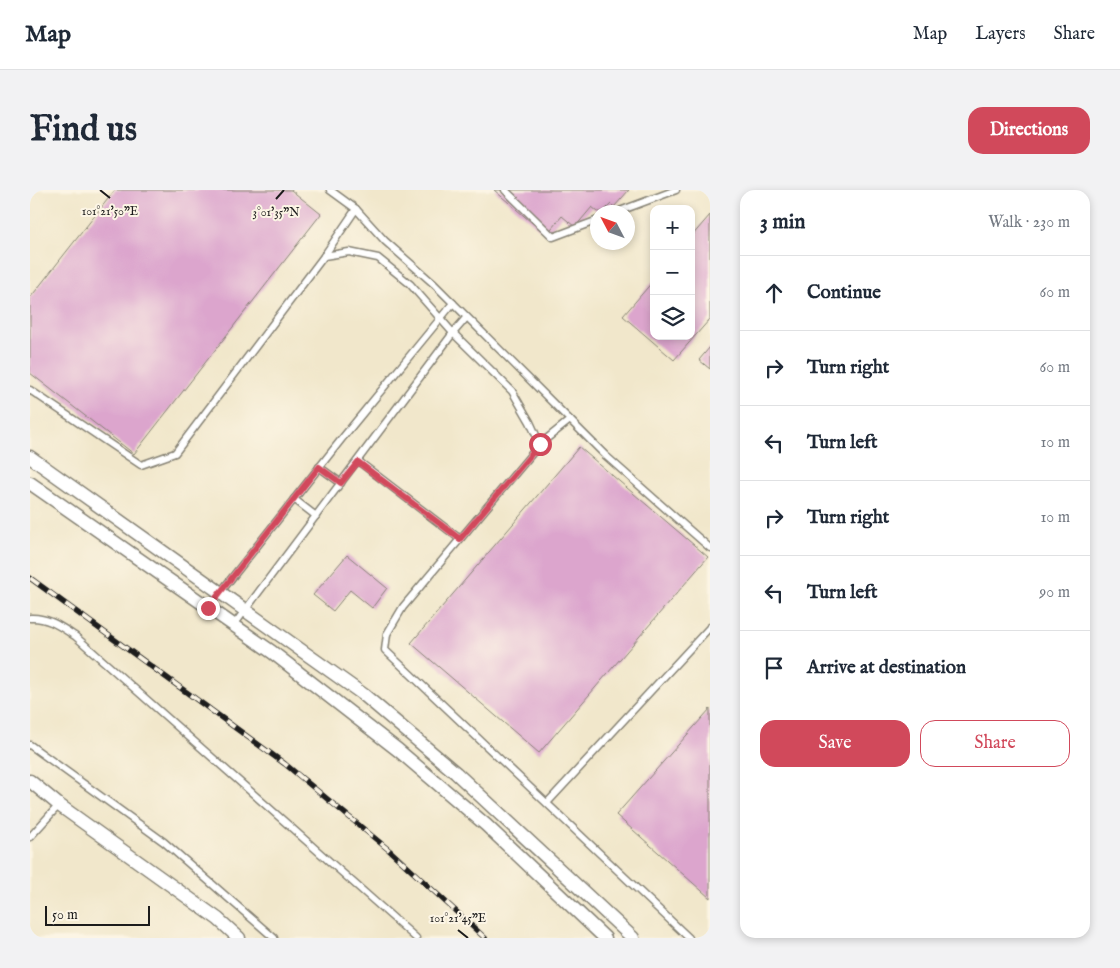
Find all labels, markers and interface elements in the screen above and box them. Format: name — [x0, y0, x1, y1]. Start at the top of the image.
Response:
text: Map — [25, 19, 71, 50]
text: Map — [913, 23, 947, 46]
text: Layers — [975, 23, 1026, 46]
text: Share — [1054, 23, 1095, 46]
button: Directions — [968, 107, 1090, 154]
text: Find us — [30, 108, 137, 153]
text: 101°21'50"E — [82, 204, 138, 219]
text: 3°01'35"N — [252, 205, 300, 220]
north arrow — [590, 205, 635, 250]
map controls — [650, 205, 695, 340]
button: + — [650, 205, 695, 250]
text: 3 min — [760, 209, 805, 236]
text: Walk · 230 m — [988, 213, 1070, 233]
button: − — [650, 250, 695, 295]
icon: ahead — [760, 279, 788, 307]
text: Continue — [807, 281, 881, 305]
text: 60 m — [1040, 283, 1070, 303]
button: layers — [650, 295, 695, 340]
icon: right — [760, 354, 788, 382]
text: Turn right — [807, 356, 889, 380]
text: 60 m — [1040, 358, 1070, 378]
icon: left — [760, 429, 788, 457]
text: Turn left — [807, 431, 878, 455]
route start — [529, 433, 552, 456]
text: 10 m — [1040, 433, 1070, 453]
icon: right — [760, 504, 788, 532]
text: Turn right — [807, 506, 889, 530]
text: 10 m — [1040, 508, 1070, 528]
icon: left — [760, 579, 788, 607]
text: Turn left — [807, 581, 878, 605]
text: 90 m — [1039, 583, 1070, 603]
route end — [197, 597, 220, 620]
icon: arrive — [760, 654, 788, 682]
text: Arrive at destination — [807, 656, 966, 680]
button: Save — [760, 720, 910, 767]
button: Share — [920, 720, 1070, 767]
scale bar — [45, 903, 150, 926]
text: 50 m — [52, 906, 78, 924]
text: 101°21'45"E — [430, 911, 486, 926]

